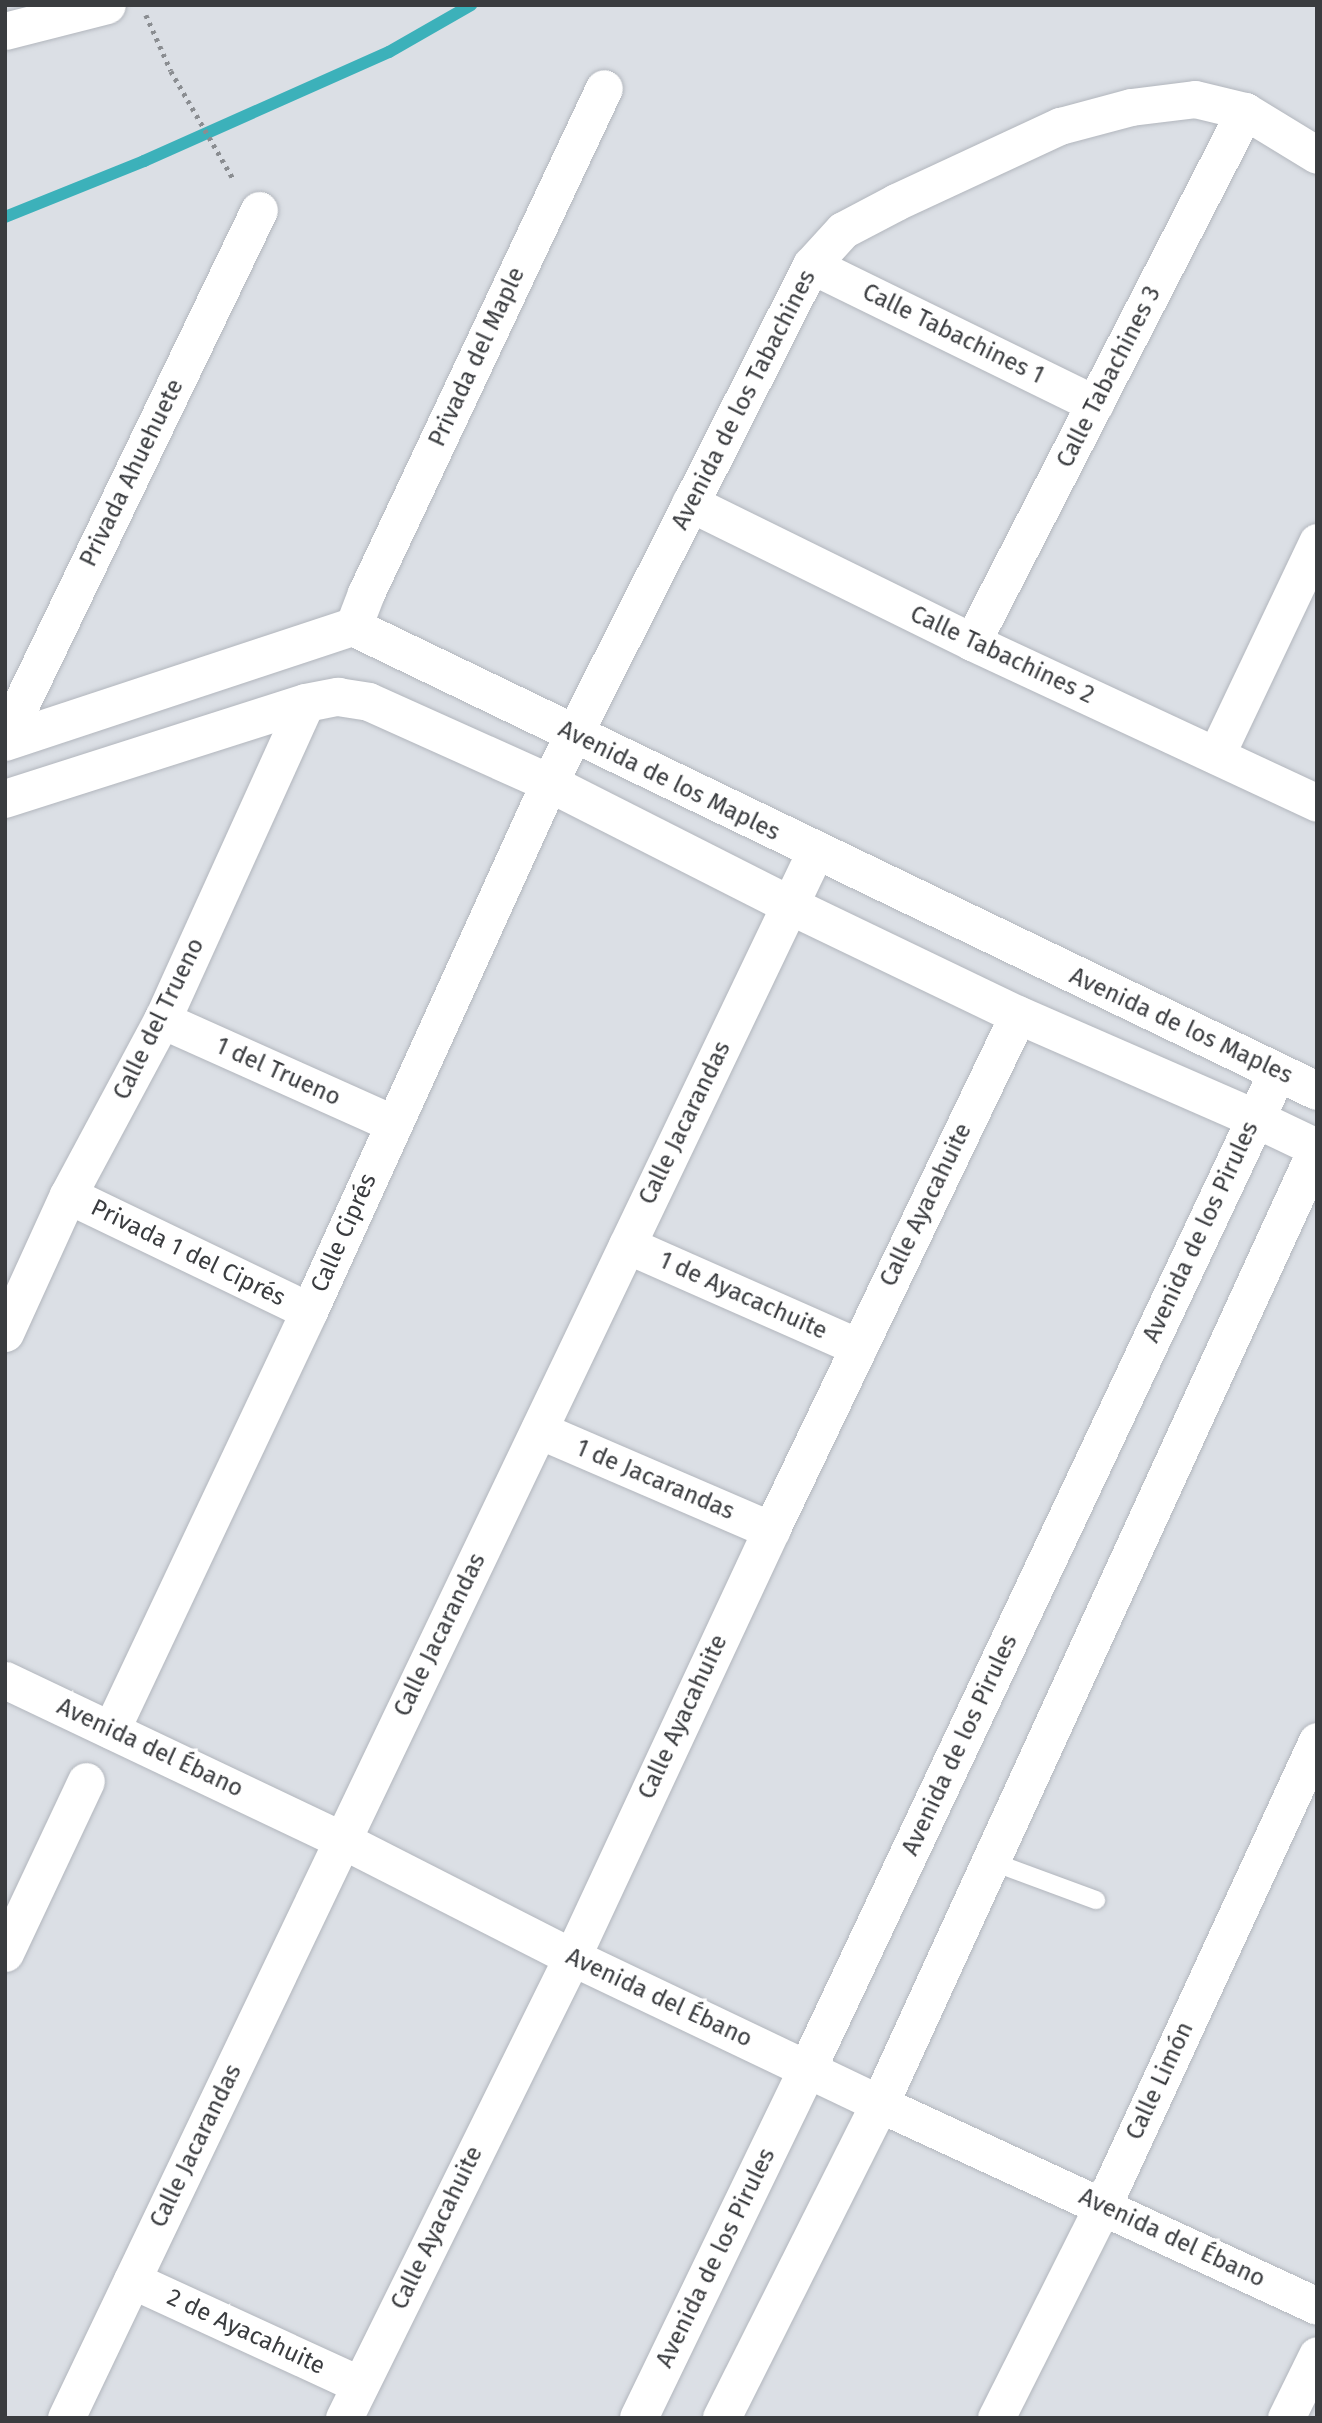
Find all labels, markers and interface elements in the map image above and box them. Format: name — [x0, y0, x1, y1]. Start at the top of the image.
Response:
street label: Privada del Maple — [423, 263, 531, 451]
street label: Avenida de los Tabachines — [666, 265, 822, 535]
street label: Calle Tabachines 1 — [858, 278, 1048, 390]
street label: Calle Tabachines 3 — [1051, 281, 1167, 473]
street label: Privada Ahuehuete — [74, 375, 190, 571]
street label: Calle Tabachines 2 — [905, 600, 1099, 710]
street label: Avenida de los Maples — [554, 715, 784, 847]
street label: Calle del Trueno — [107, 933, 211, 1105]
street label: Avenida de los Maples — [1065, 962, 1297, 1090]
street label: 1 del Trueno — [211, 1032, 345, 1112]
street label: Calle Jacarandas — [633, 1037, 737, 1209]
street label: Avenida de los Pirules — [1137, 1117, 1265, 1347]
street label: Calle Ayacahuite — [874, 1119, 978, 1291]
street label: Calle Ciprés — [305, 1169, 383, 1297]
street label: Privada 1 del Ciprés — [86, 1193, 290, 1313]
street label: 1 de Ayacachuite — [655, 1246, 831, 1346]
street label: 1 de Jacarandas — [572, 1434, 738, 1526]
street label: Calle Jacarandas — [388, 1549, 492, 1721]
street label: Calle Ayacahuite — [632, 1630, 734, 1804]
street label: Avenida de los Pirules — [896, 1630, 1024, 1860]
street label: Avenida del Ébano — [52, 1692, 248, 1804]
street label: Avenida del Ébano — [561, 1942, 757, 2054]
street label: Calle Limón — [1120, 2017, 1200, 2145]
street label: Calle Jacarandas — [144, 2060, 248, 2232]
street label: Calle Ayacahuite — [385, 2142, 489, 2314]
street label: Avenida de los Pirules — [650, 2144, 782, 2372]
street label: Avenida del Ébano — [1074, 2182, 1270, 2294]
street label: 2 de Ayacahuite — [163, 2283, 329, 2381]

